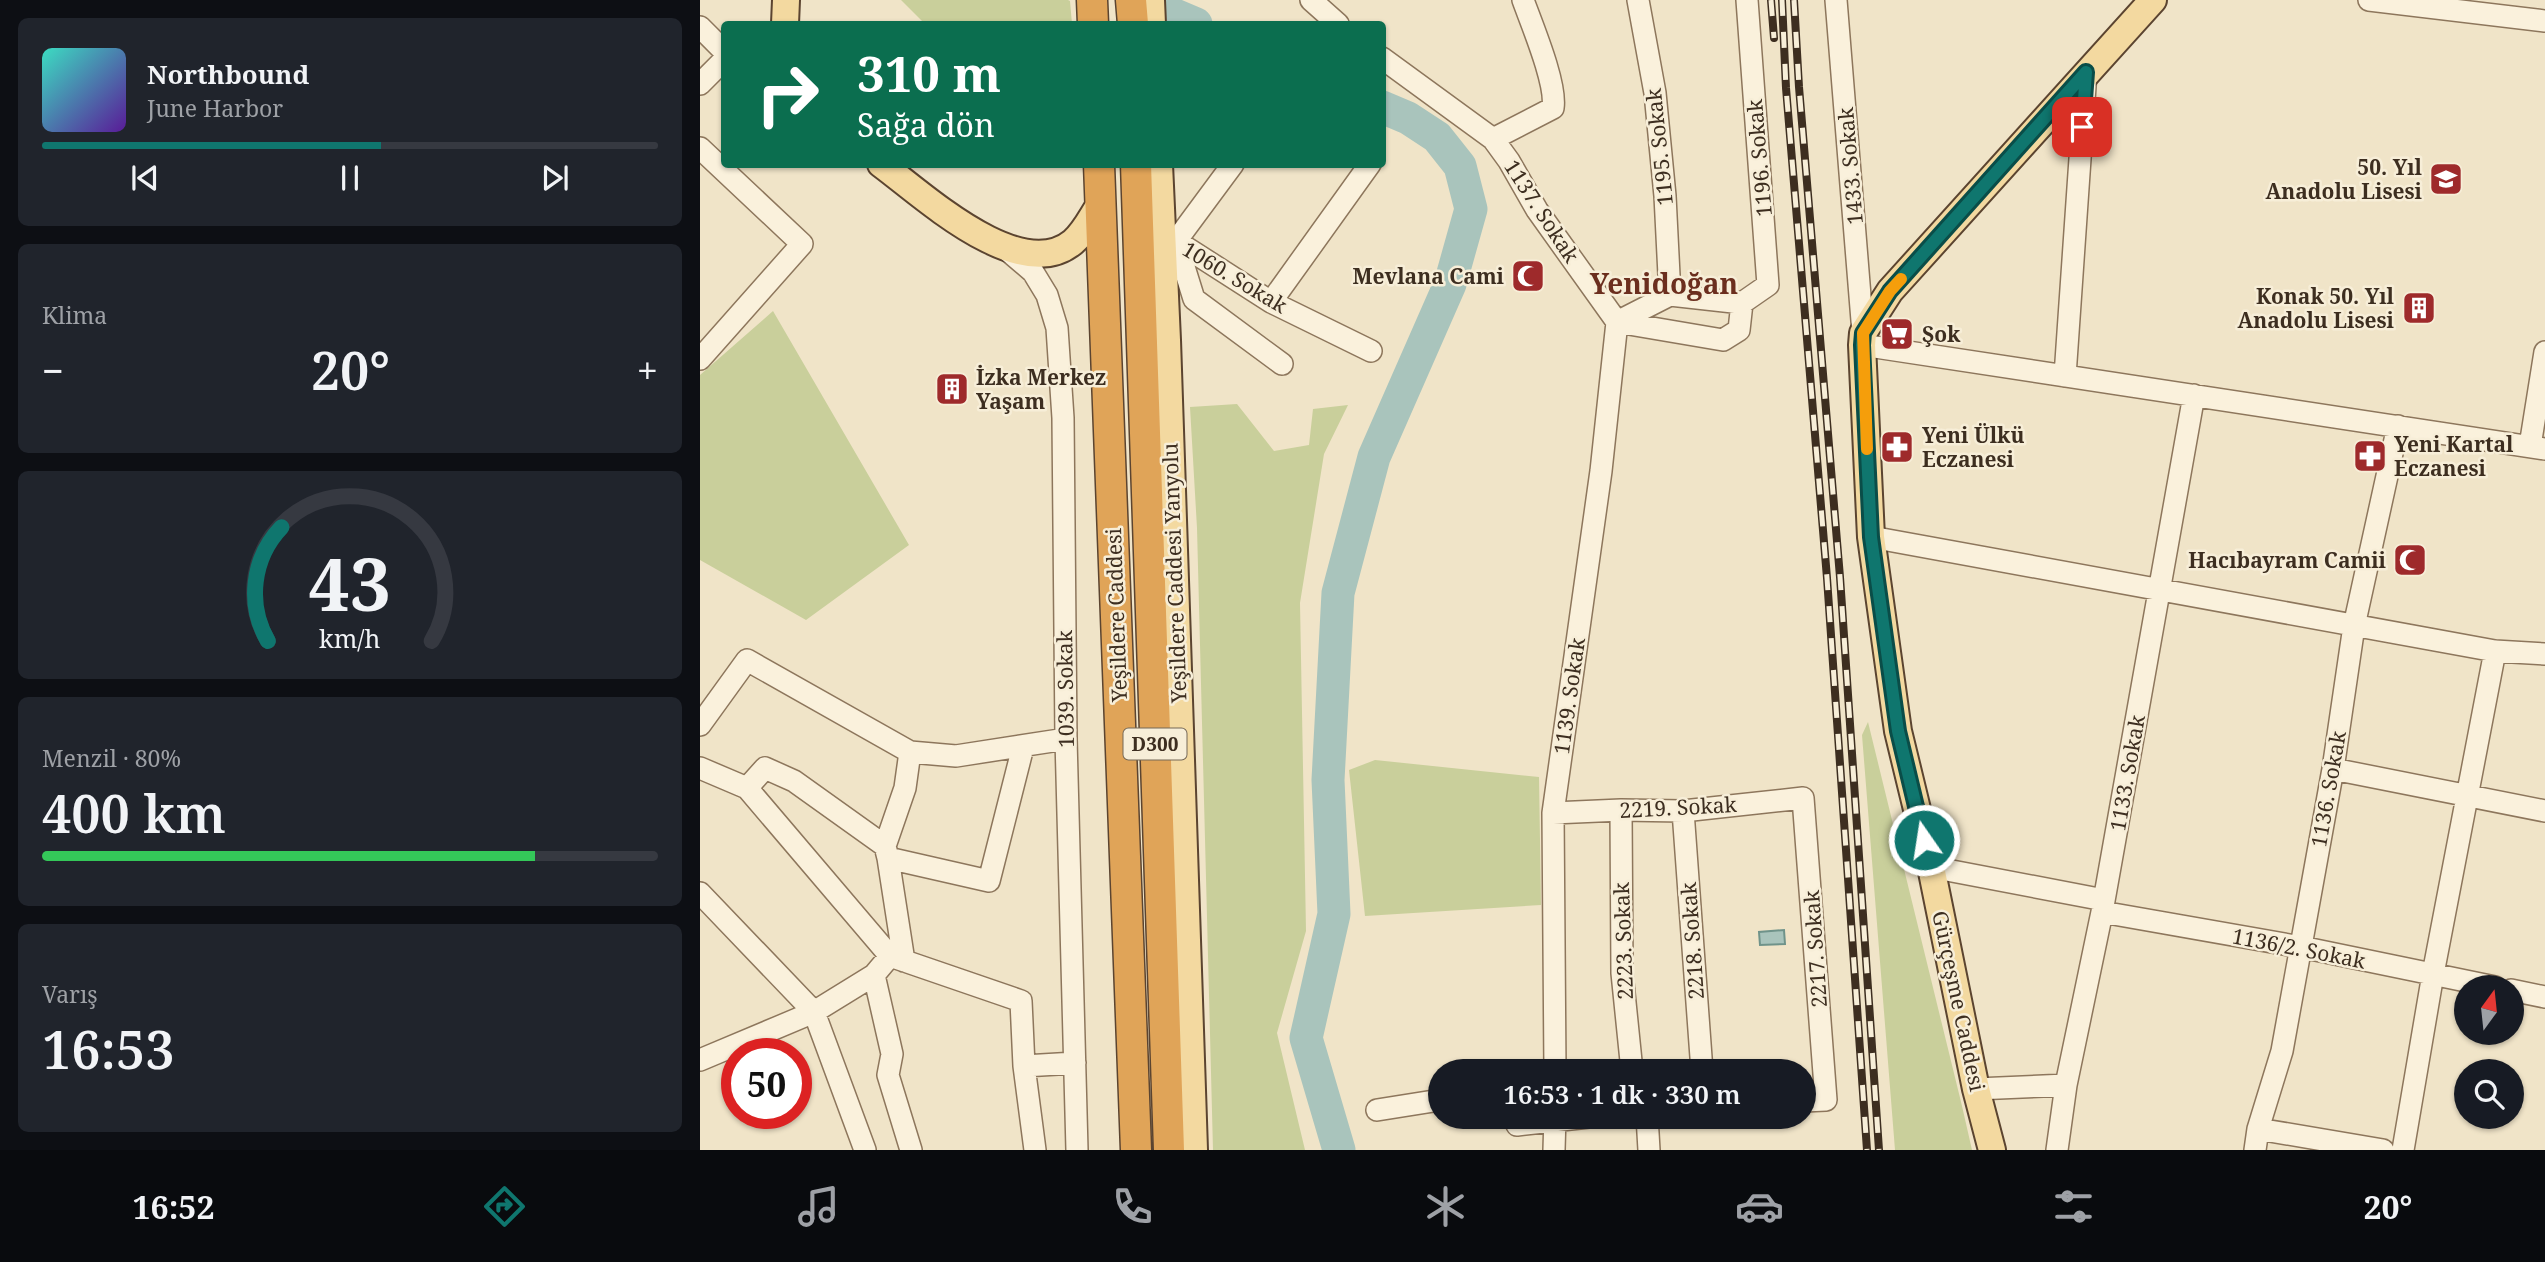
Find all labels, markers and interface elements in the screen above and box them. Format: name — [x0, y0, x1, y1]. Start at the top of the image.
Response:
text: 310 m — [857, 40, 1001, 106]
icon: right — [742, 49, 833, 140]
text: Northbound — [147, 56, 309, 92]
street label: 1195. Sokak — [1639, 86, 1679, 207]
text: June Harbor — [147, 92, 283, 124]
street label: 1196. Sokak — [1740, 97, 1778, 218]
pin — [2052, 97, 2112, 157]
text: Sağa dön — [857, 103, 995, 146]
street label: 1433. Sokak — [1831, 105, 1869, 226]
icon: arrive — [2063, 108, 2101, 146]
place label: 50. Yıl Anadolu Lisesi — [2265, 153, 2423, 205]
street label: 1137. Sokak — [1498, 154, 1586, 269]
icon: previous — [126, 159, 164, 197]
icon: pause — [331, 159, 369, 197]
icon: next — [536, 159, 574, 197]
school or university icon: 50. Yıl Anadolu Lisesi — [2427, 160, 2465, 198]
street label: 1060. Sokak — [1177, 235, 1293, 320]
mosque icon: Mevlana Cami — [1509, 257, 1547, 295]
place label: Mevlana Cami — [1352, 262, 1505, 290]
district label: Yenidoğan — [1590, 264, 1738, 302]
place label: Konak 50. Yıl Anadolu Lisesi — [2237, 282, 2395, 334]
building icon: Konak 50. Yıl Anadolu Lisesi — [2400, 289, 2438, 327]
text: Klima — [42, 299, 107, 331]
supermarket icon: Şok — [1878, 315, 1916, 353]
place label: Şok — [1922, 320, 1961, 348]
text: 20° — [311, 334, 390, 405]
text: − — [42, 344, 64, 396]
text: + — [637, 344, 658, 396]
place label: İzka Merkez Yaşam — [976, 363, 1106, 415]
building icon: İzka Merkez Yaşam — [933, 370, 971, 408]
place label: Yeni Ülkü Eczanesi — [1922, 421, 2024, 473]
pharmacy icon: Yeni Ülkü Eczanesi — [1878, 428, 1916, 466]
place label: Yeni Kartal Eczanesi — [2394, 430, 2514, 482]
pharmacy icon: Yeni Kartal Eczanesi — [2351, 437, 2389, 475]
street label: Yeşildere Caddesi Yanyolu — [1155, 442, 1193, 705]
street label: Yeşildere Caddesi — [1099, 527, 1133, 704]
text: 43 — [309, 533, 391, 632]
mosque icon: Hacıbayram Camii — [2391, 541, 2429, 579]
place label: Hacıbayram Camii — [2188, 546, 2387, 574]
text: km/h — [319, 621, 381, 655]
street label: 1039. Sokak — [1050, 629, 1080, 748]
street label: 1139. Sokak — [1547, 635, 1591, 756]
street label: 1133. Sokak — [2103, 712, 2151, 833]
street label: 1136. Sokak — [2304, 728, 2352, 849]
road number: D300 — [1124, 729, 1186, 760]
text: Menzil · 80% — [42, 742, 181, 774]
text: 400 km — [42, 777, 226, 848]
street label: 2219. Sokak — [1619, 790, 1738, 824]
position arrow — [1887, 803, 1961, 877]
street label: 2223. Sokak — [1607, 881, 1639, 1000]
street label: 2218. Sokak — [1674, 881, 1710, 1001]
street label: 2217. Sokak — [1797, 889, 1833, 1009]
street label: Gürçeşme Caddesi — [1926, 908, 1992, 1094]
street label: 1136/2. Sokak — [2230, 921, 2369, 975]
north arrow — [2454, 975, 2524, 1045]
map controls — [2454, 975, 2524, 1129]
text: Varış — [42, 978, 98, 1010]
text: 16:53 — [42, 1013, 175, 1084]
speed limit sign: 50 — [721, 1038, 812, 1129]
button: search — [2454, 1059, 2524, 1129]
text: 16:53 · 1 dk · 330 m — [1503, 1076, 1741, 1112]
icon: directions — [480, 1182, 529, 1231]
icon: music — [794, 1182, 843, 1231]
icon: phone — [1108, 1182, 1157, 1231]
icon: climate — [1421, 1182, 1470, 1231]
icon: car — [1735, 1182, 1784, 1231]
icon: filters — [2049, 1182, 2098, 1231]
text: 16:52 — [132, 1185, 215, 1228]
text: 20° — [2363, 1185, 2412, 1228]

